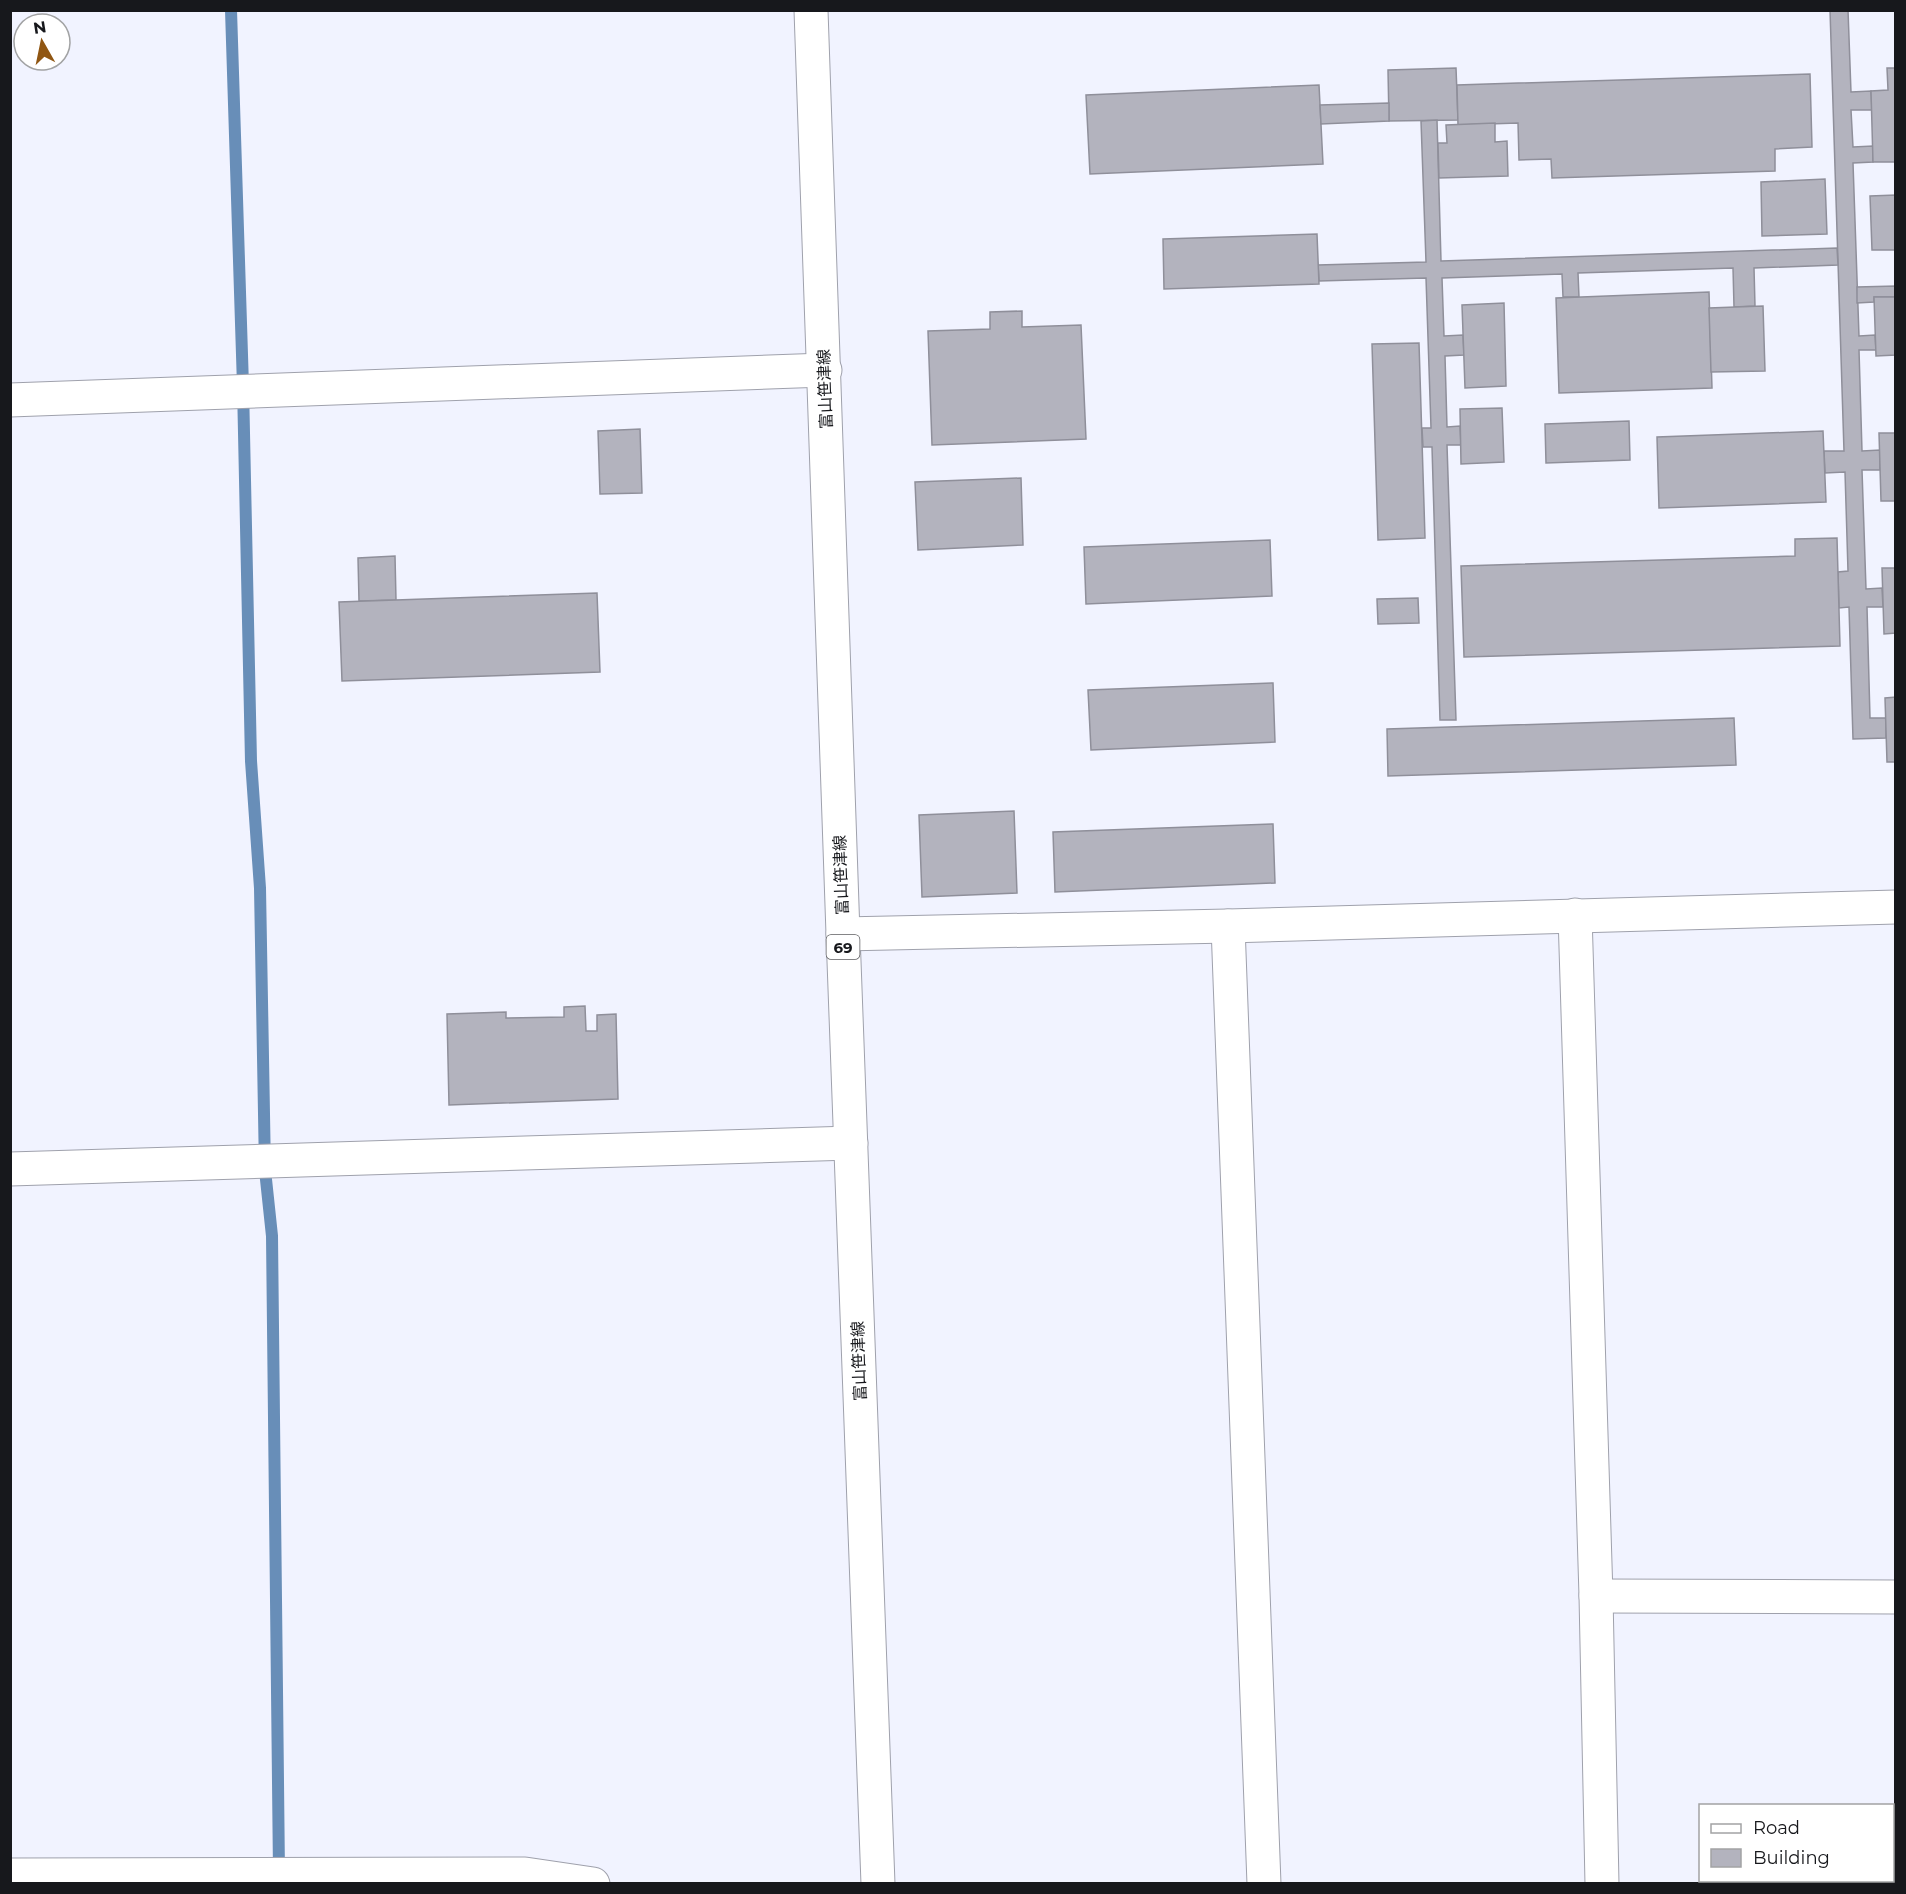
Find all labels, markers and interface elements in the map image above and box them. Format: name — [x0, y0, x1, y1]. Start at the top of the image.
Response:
north arrow — [12, 12, 72, 72]
text: N — [32, 17, 48, 38]
street label: 富山笹津線 — [814, 349, 836, 429]
street label: 富山笹津線 — [830, 835, 852, 915]
road number: 69 — [826, 935, 860, 959]
street label: 富山笹津線 — [848, 1321, 870, 1401]
legend — [1699, 1804, 1894, 1882]
text: Road — [1753, 1817, 1800, 1839]
text: Building — [1753, 1847, 1830, 1869]

